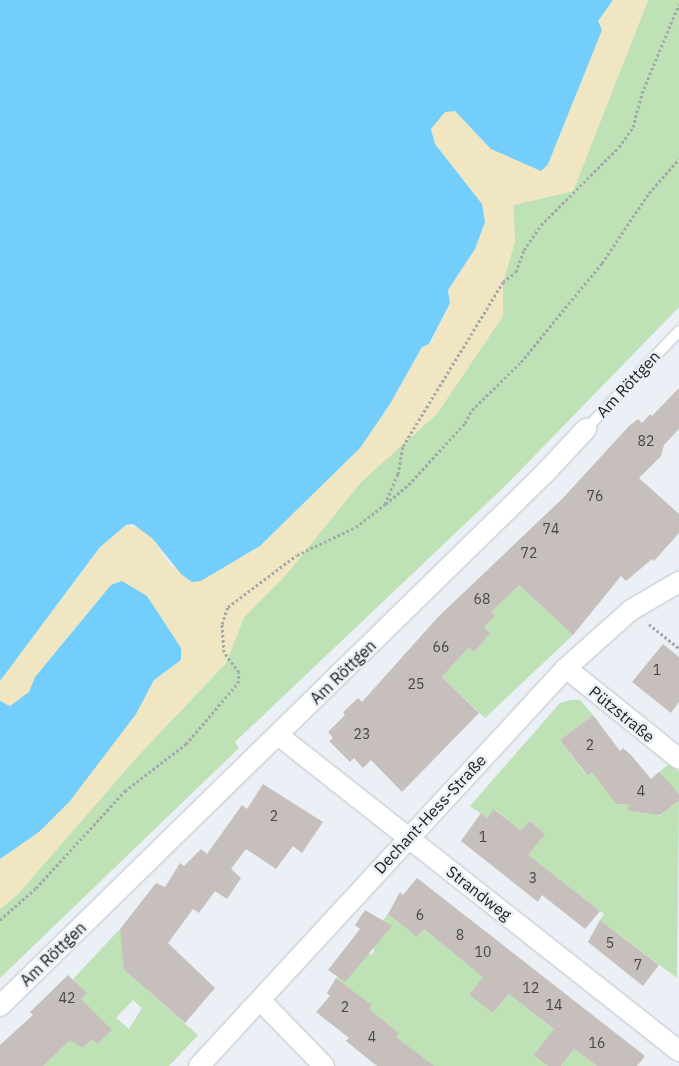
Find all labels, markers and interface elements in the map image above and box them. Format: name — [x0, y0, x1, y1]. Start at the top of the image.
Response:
street label: Am Röttgen — [592, 347, 664, 421]
house number: 82 — [638, 433, 654, 449]
house number: 76 — [587, 488, 603, 504]
house number: 74 — [543, 521, 559, 537]
house number: 72 — [521, 545, 537, 561]
house number: 68 — [474, 591, 490, 607]
street label: Am Röttgen — [306, 636, 380, 708]
house number: 66 — [433, 639, 449, 655]
house number: 1 — [653, 662, 661, 678]
house number: 25 — [408, 676, 424, 692]
street label: Pützstraße — [585, 682, 659, 746]
house number: 23 — [354, 726, 370, 742]
house number: 2 — [586, 737, 594, 753]
street label: Dechant-Hess-Straße — [370, 751, 490, 877]
house number: 4 — [637, 783, 645, 799]
house number: 2 — [270, 808, 278, 824]
house number: 1 — [479, 829, 487, 845]
street label: Strandweg — [443, 862, 515, 924]
house number: 3 — [529, 870, 537, 886]
house number: 6 — [416, 907, 424, 923]
street label: Am Röttgen — [16, 918, 90, 990]
house number: 8 — [456, 927, 464, 943]
house number: 5 — [606, 935, 614, 951]
house number: 10 — [475, 944, 491, 960]
house number: 7 — [634, 957, 642, 973]
house number: 12 — [523, 980, 539, 996]
house number: 42 — [59, 990, 75, 1006]
house number: 14 — [546, 997, 562, 1013]
house number: 2 — [341, 999, 349, 1015]
house number: 4 — [368, 1029, 376, 1045]
house number: 16 — [589, 1035, 605, 1051]

